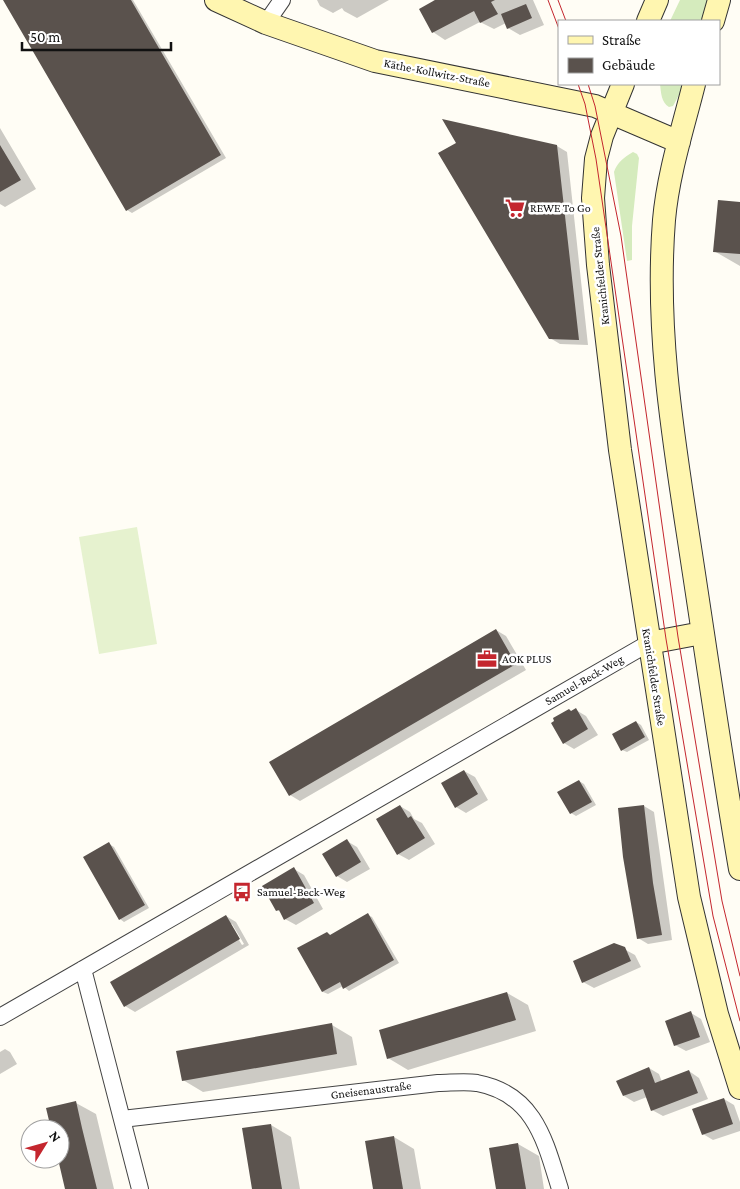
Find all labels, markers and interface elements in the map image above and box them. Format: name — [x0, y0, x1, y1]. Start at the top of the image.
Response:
scale bar — [22, 20, 171, 52]
legend — [558, 20, 720, 85]
text: 50 m — [30, 29, 60, 45]
text: Straße — [602, 32, 641, 48]
street label: Käthe-Kollwitz-Straße — [383, 56, 491, 90]
text: Gebäude — [602, 57, 656, 73]
supermarket icon: REWE To Go — [504, 197, 526, 219]
place label: REWE To Go — [530, 201, 591, 215]
street label: Kranichfelder Straße — [588, 226, 612, 326]
street label: Kranichfelder Straße — [639, 627, 669, 727]
office icon: AOK PLUS — [476, 648, 498, 670]
place label: AOK PLUS — [502, 652, 552, 666]
street label: Samuel-Beck-Weg — [542, 652, 626, 708]
bus stop icon: Samuel-Beck-Weg — [231, 881, 253, 903]
place label: Samuel-Beck-Weg — [257, 885, 345, 899]
street label: Gneisenaustraße — [330, 1078, 412, 1102]
north arrow — [20, 1119, 70, 1169]
text: N — [46, 1128, 65, 1145]

